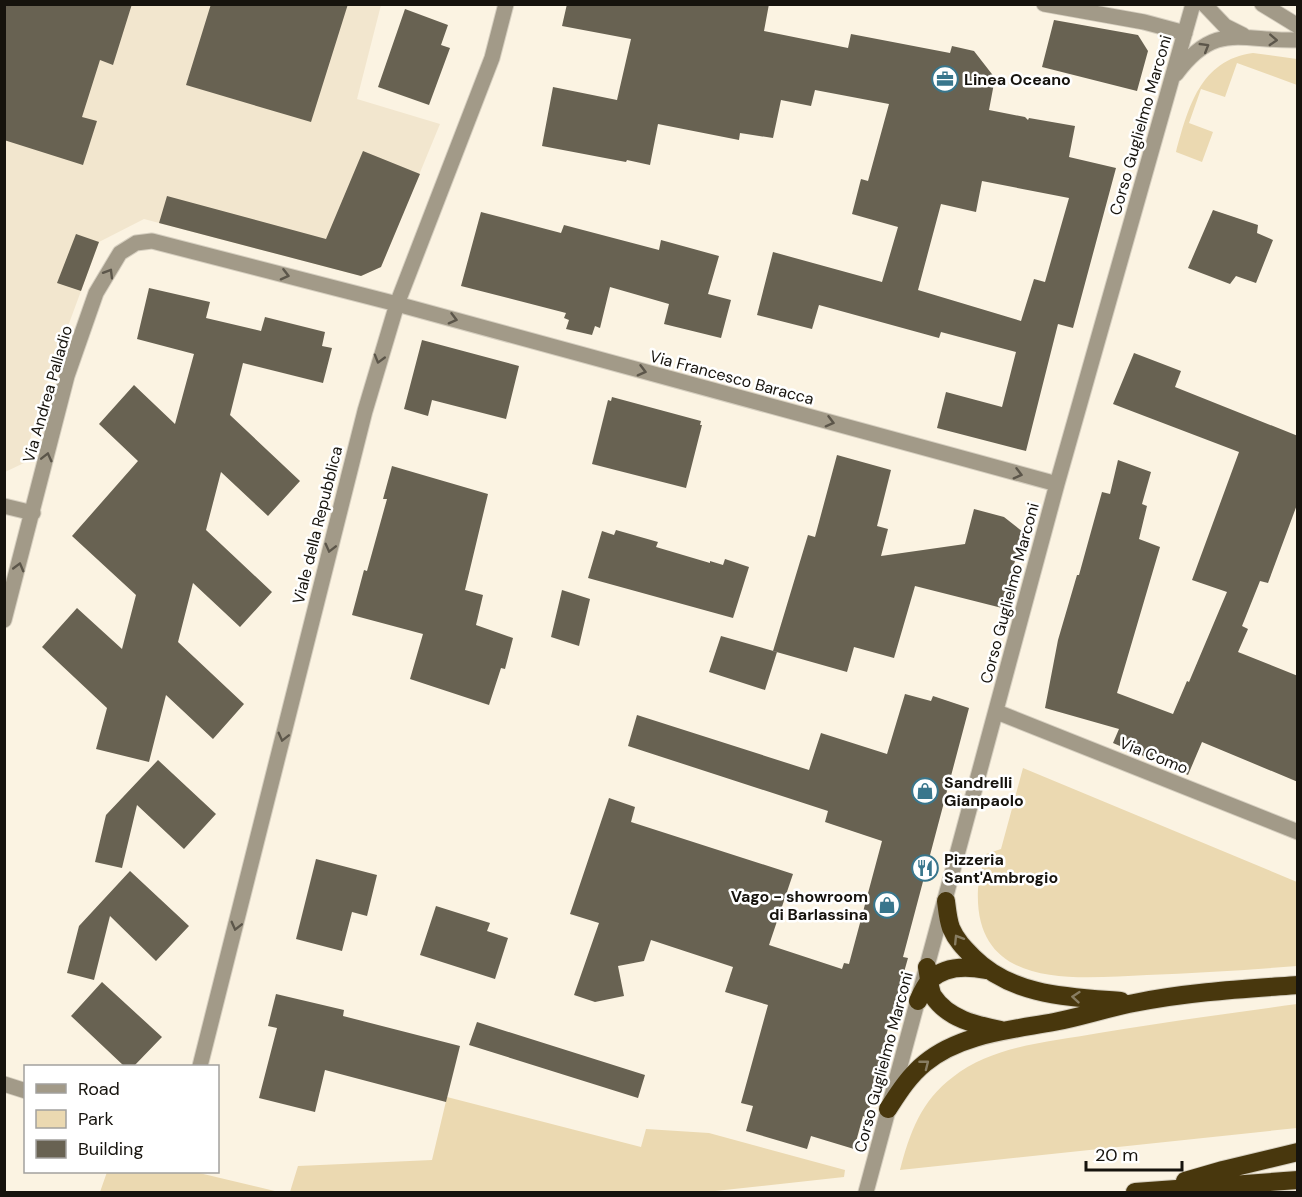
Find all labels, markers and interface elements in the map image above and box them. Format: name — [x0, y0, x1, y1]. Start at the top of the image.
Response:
street label: Corso Guglielmo Marconi — [1105, 33, 1176, 218]
one-way arrow — [1269, 33, 1278, 46]
one-way arrow — [1199, 42, 1209, 54]
office icon: Linea Oceano — [930, 64, 960, 94]
place label: Linea Oceano — [964, 69, 1071, 90]
one-way arrow — [279, 268, 290, 280]
one-way arrow — [101, 269, 113, 279]
one-way arrow — [448, 312, 458, 324]
street label: Via Andrea Palladio — [18, 323, 77, 465]
street label: Via Francesco Baracca — [648, 345, 816, 409]
one-way arrow — [374, 353, 386, 364]
one-way arrow — [636, 363, 646, 376]
one-way arrow — [824, 415, 834, 427]
street label: Viale della Repubblica — [288, 444, 347, 606]
one-way arrow — [39, 452, 52, 462]
one-way arrow — [1013, 466, 1023, 479]
street label: Corso Guglielmo Marconi — [975, 500, 1044, 686]
one-way arrow — [325, 543, 338, 553]
one-way arrow — [11, 562, 24, 572]
one-way arrow — [277, 732, 290, 742]
street label: Via Como — [1116, 732, 1191, 779]
place label: Sandrelli Gianpaolo — [944, 772, 1024, 811]
shop icon: Sandrelli Gianpaolo — [910, 776, 940, 806]
place label: Pizzeria Sant'Ambrogio — [944, 849, 1058, 888]
restaurant icon: Pizzeria Sant'Ambrogio — [910, 853, 940, 883]
place label: Vago - showroom di Barlassina — [731, 886, 868, 925]
shop icon: Vago - showroom di Barlassina — [872, 890, 902, 920]
one-way arrow — [230, 921, 243, 931]
one-way arrow — [954, 935, 966, 945]
street label: Corso Guglielmo Marconi — [849, 969, 918, 1155]
one-way arrow — [1072, 991, 1081, 1004]
one-way arrow — [918, 1061, 929, 1072]
legend — [24, 1065, 219, 1173]
text: Road — [78, 1077, 120, 1101]
text: Park — [78, 1107, 114, 1131]
scale bar — [1086, 1134, 1182, 1172]
text: Building — [78, 1137, 143, 1161]
text: 20 m — [1095, 1143, 1138, 1167]

